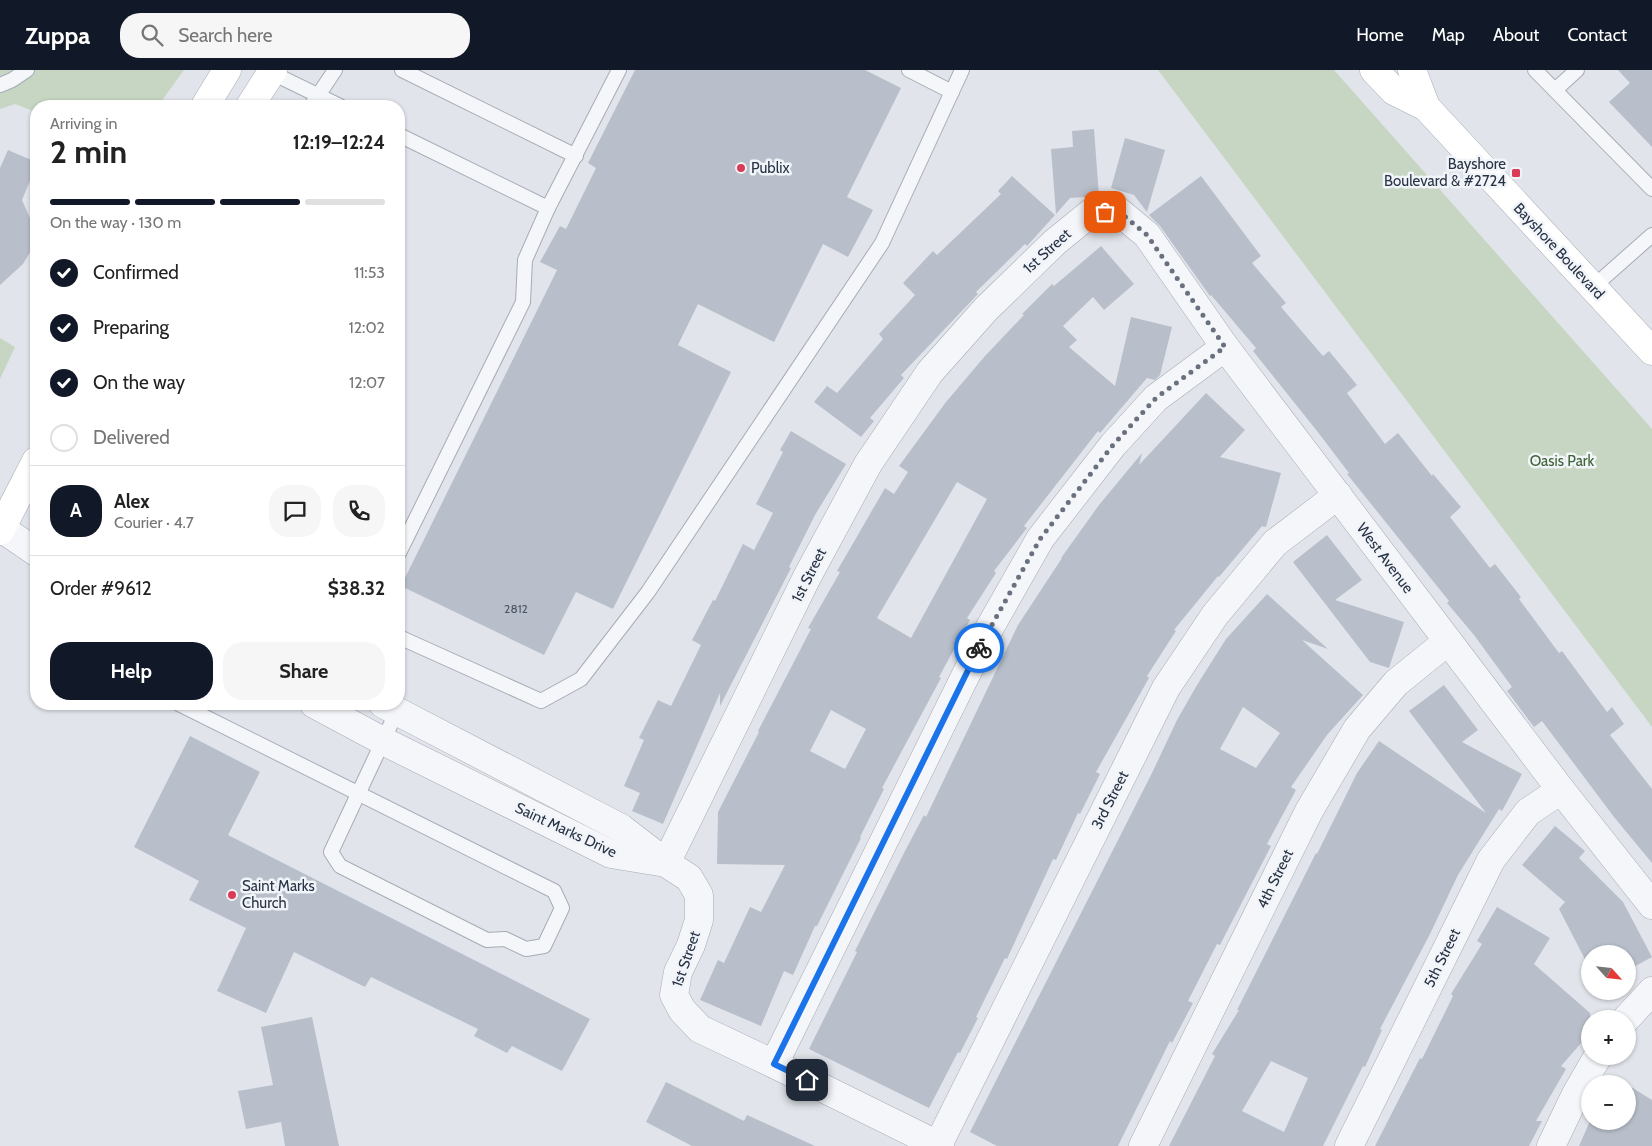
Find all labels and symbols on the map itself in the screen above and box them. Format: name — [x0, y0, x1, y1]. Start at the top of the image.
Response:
place label: Bayshore Boulevard & #2724 — [1384, 155, 1506, 190]
place label: Publix — [751, 159, 790, 177]
marker: Publix — [735, 162, 747, 174]
marker: Bayshore Boulevard & #2724 — [1510, 167, 1522, 179]
pin — [1084, 191, 1126, 233]
street label: Bayshore Boulevard — [1510, 199, 1608, 303]
street label: 1st Street — [1019, 225, 1075, 277]
park label: Oasis Park — [1530, 452, 1595, 470]
street label: West Avenue — [1353, 519, 1417, 597]
street label: 1st Street — [788, 545, 830, 605]
house number: 2812 — [504, 601, 528, 616]
courier — [954, 623, 1004, 673]
street label: 3rd Street — [1088, 768, 1132, 832]
street label: Saint Marks Drive — [512, 799, 620, 861]
street label: 4th Street — [1253, 846, 1297, 912]
place label: Saint Marks Church — [242, 877, 315, 912]
marker: Saint Marks Church — [226, 889, 238, 901]
street label: 5th Street — [1420, 926, 1464, 990]
street label: 1st Street — [668, 929, 704, 989]
north arrow — [1581, 945, 1636, 1000]
pin — [786, 1059, 828, 1101]

